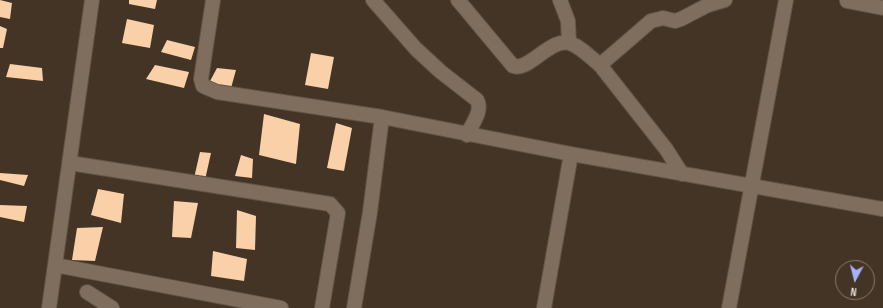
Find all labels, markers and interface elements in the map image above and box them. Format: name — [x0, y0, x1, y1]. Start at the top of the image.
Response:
north arrow — [835, 260, 875, 300]
text: N — [850, 285, 857, 298]

